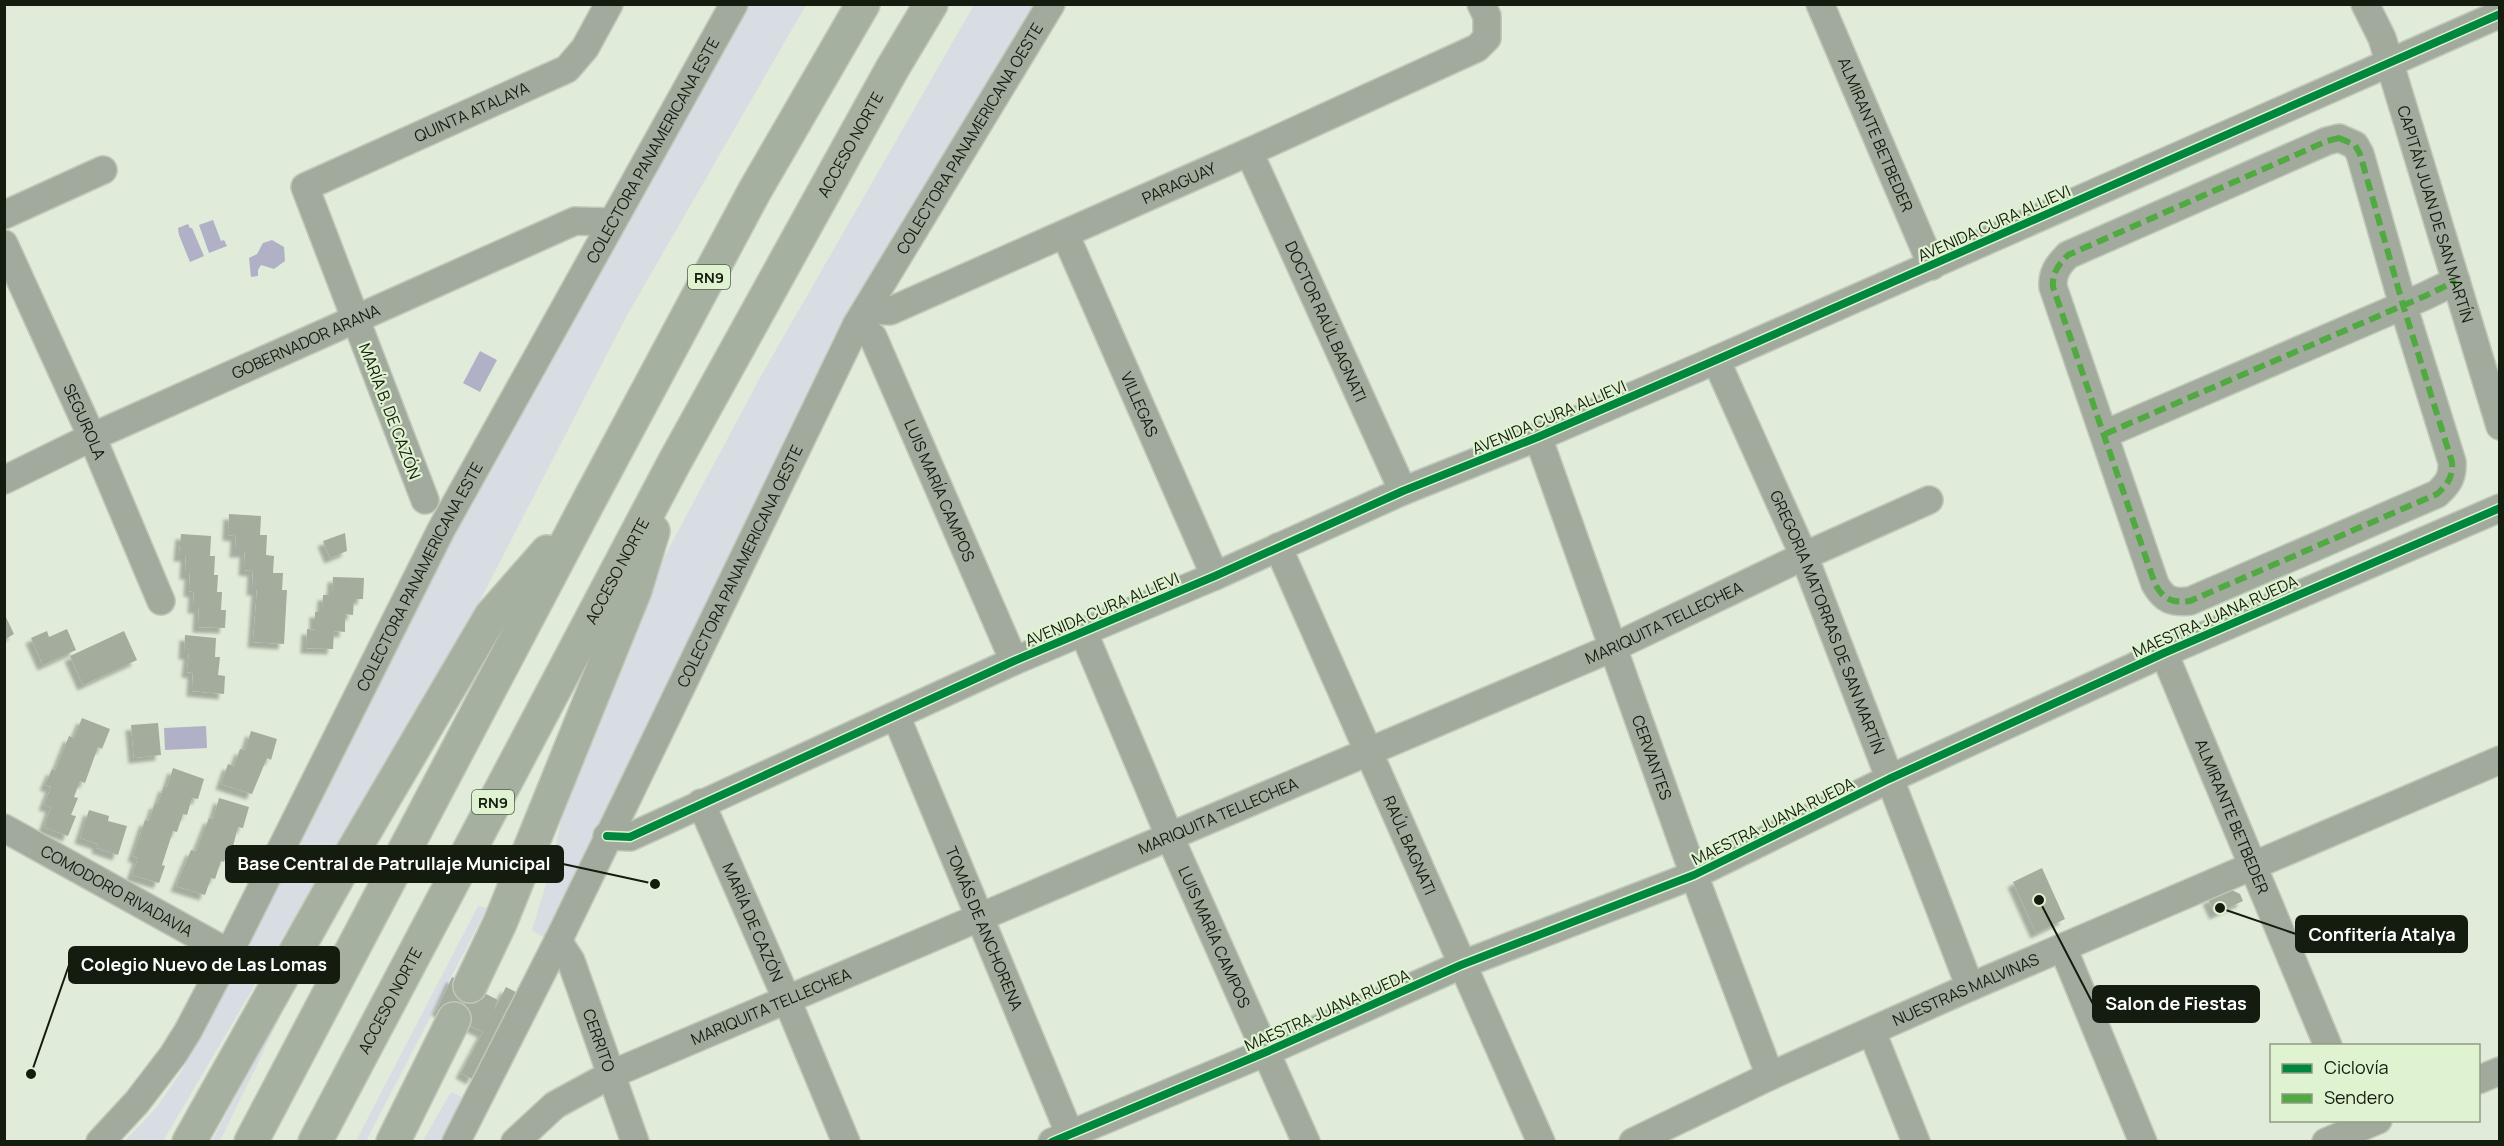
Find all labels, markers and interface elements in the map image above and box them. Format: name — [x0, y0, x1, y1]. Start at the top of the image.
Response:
street label: COLECTORA PANAMERICANA OESTE — [891, 19, 1048, 258]
street label: COLECTORA PANAMERICANA ESTE — [581, 33, 724, 267]
street label: ALMIRANTE BETBEDER — [1833, 54, 1919, 215]
street label: QUINTA ATALAYA — [411, 76, 533, 147]
street label: ACCESO NORTE — [812, 88, 888, 201]
street label: CAPITÁN JUAN DE SAN MARTÍN — [2392, 103, 2479, 325]
street label: PARAGUAY — [1138, 157, 1220, 209]
street label: AVENIDA CURA ALLIEVI — [1914, 179, 2074, 267]
street label: DOCTOR RAÚL BAGNATI — [1280, 237, 1372, 405]
road number: RN9 — [688, 265, 730, 289]
street label: GOBERNADOR ARANA — [228, 299, 383, 384]
street label: MARÍA B. DE CAZÓN — [354, 340, 426, 482]
street label: VILLEGAS — [1116, 368, 1164, 440]
street label: AVENIDA CURA ALLIEVI — [1469, 375, 1629, 459]
street label: SEGUROLA — [58, 380, 111, 463]
street label: LUIS MARÍA CAMPOS — [899, 416, 980, 565]
street label: COLECTORA PANAMERICANA OESTE — [672, 441, 808, 691]
street label: COLECTORA PANAMERICANA ESTE — [351, 458, 488, 695]
street label: GREGORIA MATORRAS DE SAN MARTÍN — [1765, 487, 1890, 757]
street label: ACCESO NORTE — [580, 514, 654, 628]
street label: AVENIDA CURA ALLIEVI — [1022, 567, 1182, 651]
street label: MAESTRA JUANA RUEDA — [2129, 570, 2301, 662]
street label: MARIQUITA TELLECHEA — [1582, 576, 1746, 669]
street label: CERVANTES — [1627, 712, 1677, 803]
street label: ALMIRANTE BETBEDER — [2190, 736, 2274, 897]
street label: MARIQUITA TELLECHEA — [1135, 772, 1301, 860]
street label: MAESTRA JUANA RUEDA — [1688, 772, 1858, 870]
road number: RN9 — [472, 790, 514, 814]
street label: RAÚL BAGNATI — [1378, 792, 1441, 898]
street label: COMODORO RIVADAVIA — [37, 840, 197, 942]
street label: TOMÁS DE ANCHORENA — [940, 843, 1028, 1014]
callout: Base Central de Patrullaje Municipal — [226, 846, 563, 882]
text: Base Central de Patrullaje Municipal — [238, 851, 550, 875]
street label: MARÍA DE CAZÓN — [717, 859, 789, 985]
street label: LUIS MARÍA CAMPOS — [1173, 863, 1256, 1011]
callout: Confitería Atalya — [2296, 916, 2467, 952]
text: Confitería Atalya — [2308, 922, 2456, 946]
street label: ACCESO NORTE — [353, 944, 427, 1058]
callout: Colegio Nuevo de Las Lomas — [69, 947, 339, 983]
street label: NUESTRAS MALVINAS — [1889, 948, 2042, 1031]
text: Colegio Nuevo de Las Lomas — [81, 952, 327, 976]
street label: MARIQUITA TELLECHEA — [687, 963, 854, 1050]
street label: MAESTRA JUANA RUEDA — [1241, 964, 1413, 1056]
callout: Salon de Fiestas — [2093, 986, 2259, 1022]
text: Salon de Fiestas — [2105, 991, 2247, 1015]
street label: CERRITO — [578, 1006, 621, 1075]
legend — [2270, 1044, 2480, 1122]
text: Ciclovía — [2324, 1055, 2389, 1079]
text: Sendero — [2324, 1085, 2394, 1109]

